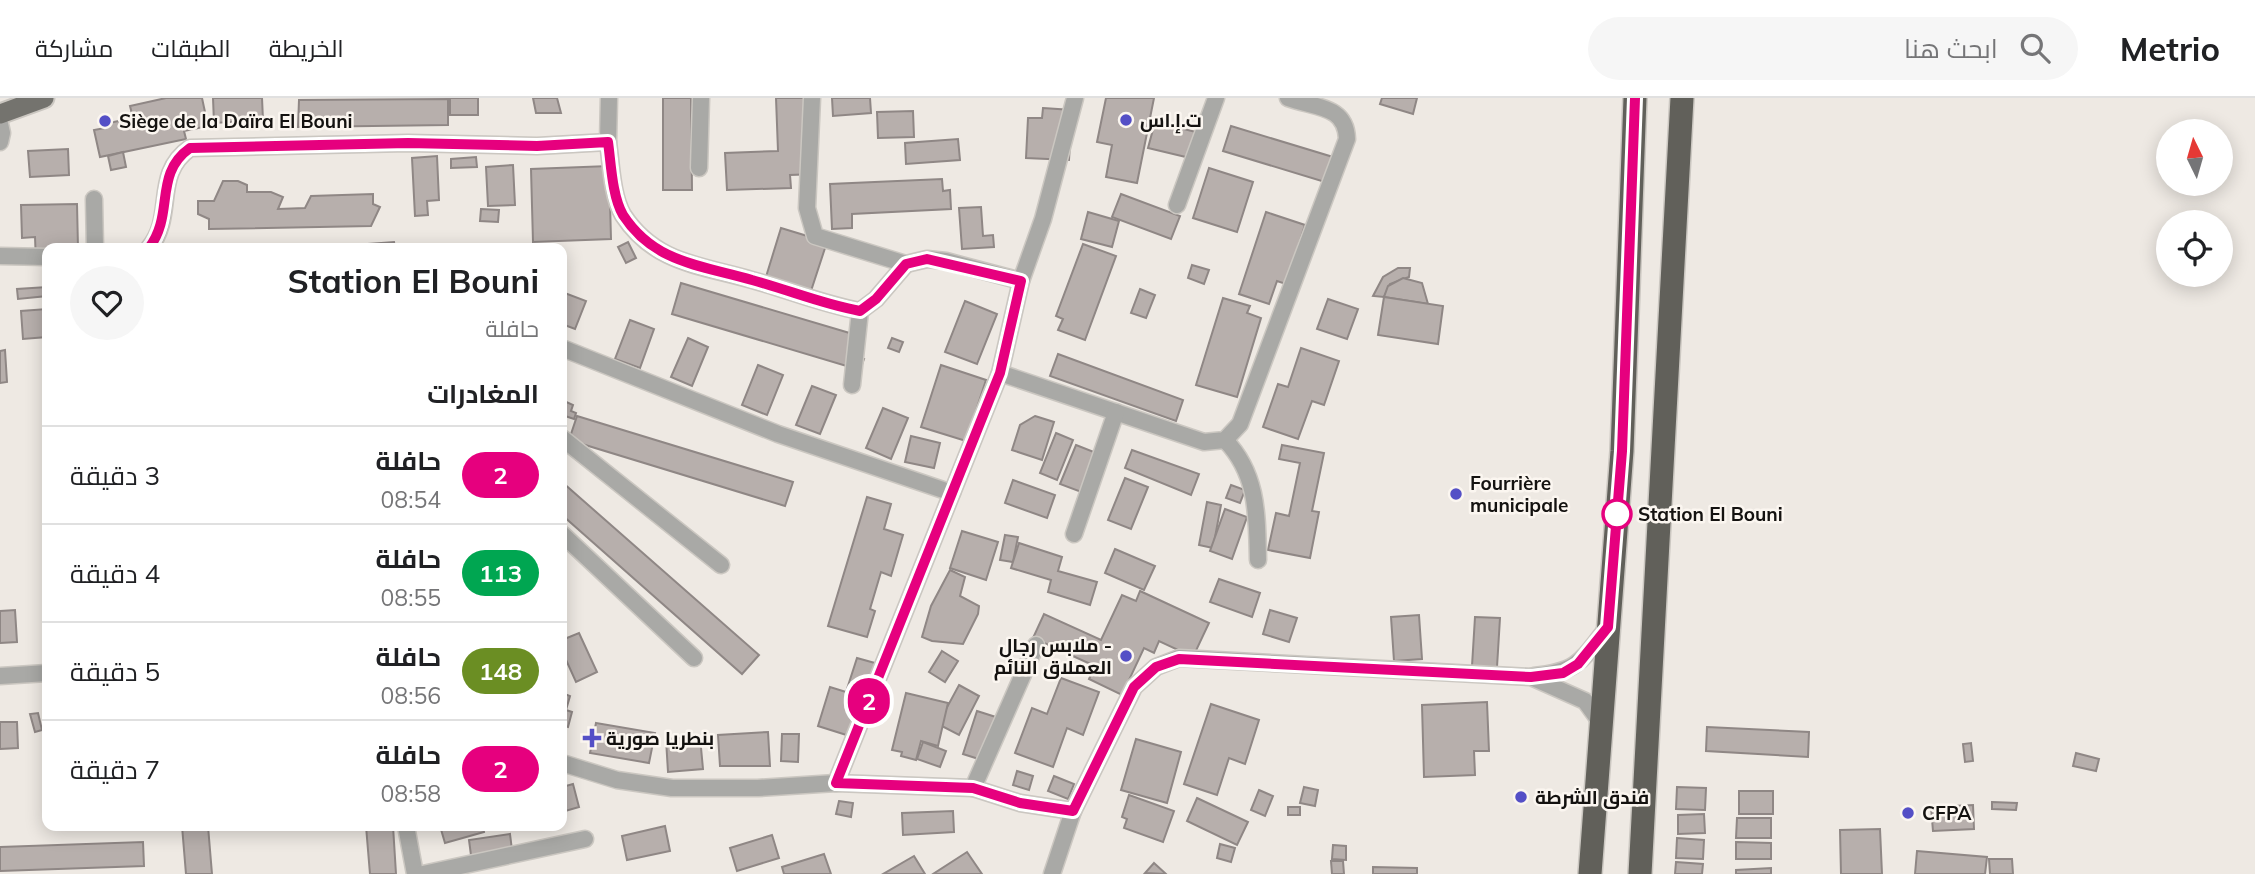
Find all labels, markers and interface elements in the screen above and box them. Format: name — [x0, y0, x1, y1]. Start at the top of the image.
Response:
search box — [1588, 17, 2078, 80]
text: Metrio — [2120, 28, 2220, 69]
icon: search — [2016, 29, 2054, 67]
text: ابحث هنا — [1904, 32, 1998, 65]
text: مشاركة — [35, 33, 113, 63]
text: الطبقات — [151, 33, 231, 63]
text: الخريطة — [269, 33, 344, 63]
place label: ت.إ.اس — [1140, 108, 1202, 134]
place label: Siège de la Daïra El Bouni — [119, 109, 353, 133]
marker: ت.إ.اس — [1118, 112, 1134, 128]
marker: Siège de la Daïra El Bouni — [97, 113, 113, 129]
north arrow — [2156, 119, 2233, 196]
map controls — [2156, 119, 2233, 287]
button: locate — [2156, 210, 2233, 287]
text: Station El Bouni — [288, 260, 539, 301]
button: heart — [70, 266, 144, 340]
text: حافلة — [485, 314, 539, 343]
text: المغادرات — [427, 377, 539, 410]
text: حافلة — [376, 444, 441, 477]
text: 3 دقيقة — [70, 459, 160, 492]
text: 2 — [493, 460, 508, 490]
place label: Fourrière municipale — [1470, 471, 1568, 517]
text: 08:54 — [381, 485, 441, 514]
marker: Fourrière municipale — [1448, 486, 1464, 502]
marker: Station El Bouni — [1602, 499, 1632, 529]
place label: Station El Bouni — [1638, 502, 1783, 526]
text: حافلة — [376, 542, 441, 575]
text: 4 دقيقة — [70, 557, 160, 590]
text: 113 — [479, 558, 522, 588]
text: 08:55 — [381, 583, 441, 612]
place label: ملابس رجال - العملاق النائم — [994, 633, 1112, 681]
text: حافلة — [376, 640, 441, 673]
marker: ملابس رجال - العملاق النائم — [1118, 648, 1134, 664]
text: 5 دقيقة — [70, 655, 160, 688]
text: 148 — [479, 656, 522, 686]
line badge: 2 — [846, 678, 892, 724]
text: 08:56 — [381, 681, 441, 710]
text: 2 — [862, 686, 876, 716]
place label: بنطريا صورية — [606, 726, 714, 750]
marker: بنطريا صورية — [584, 730, 600, 746]
text: حافلة — [376, 738, 441, 771]
text: 7 دقيقة — [70, 753, 160, 786]
text: 2 — [493, 754, 508, 784]
text: 08:58 — [381, 779, 441, 808]
place label: فندق الشرطة — [1535, 785, 1649, 809]
marker: فندق الشرطة — [1513, 789, 1529, 805]
place label: CFPA — [1922, 801, 1972, 825]
marker: CFPA — [1900, 805, 1916, 821]

